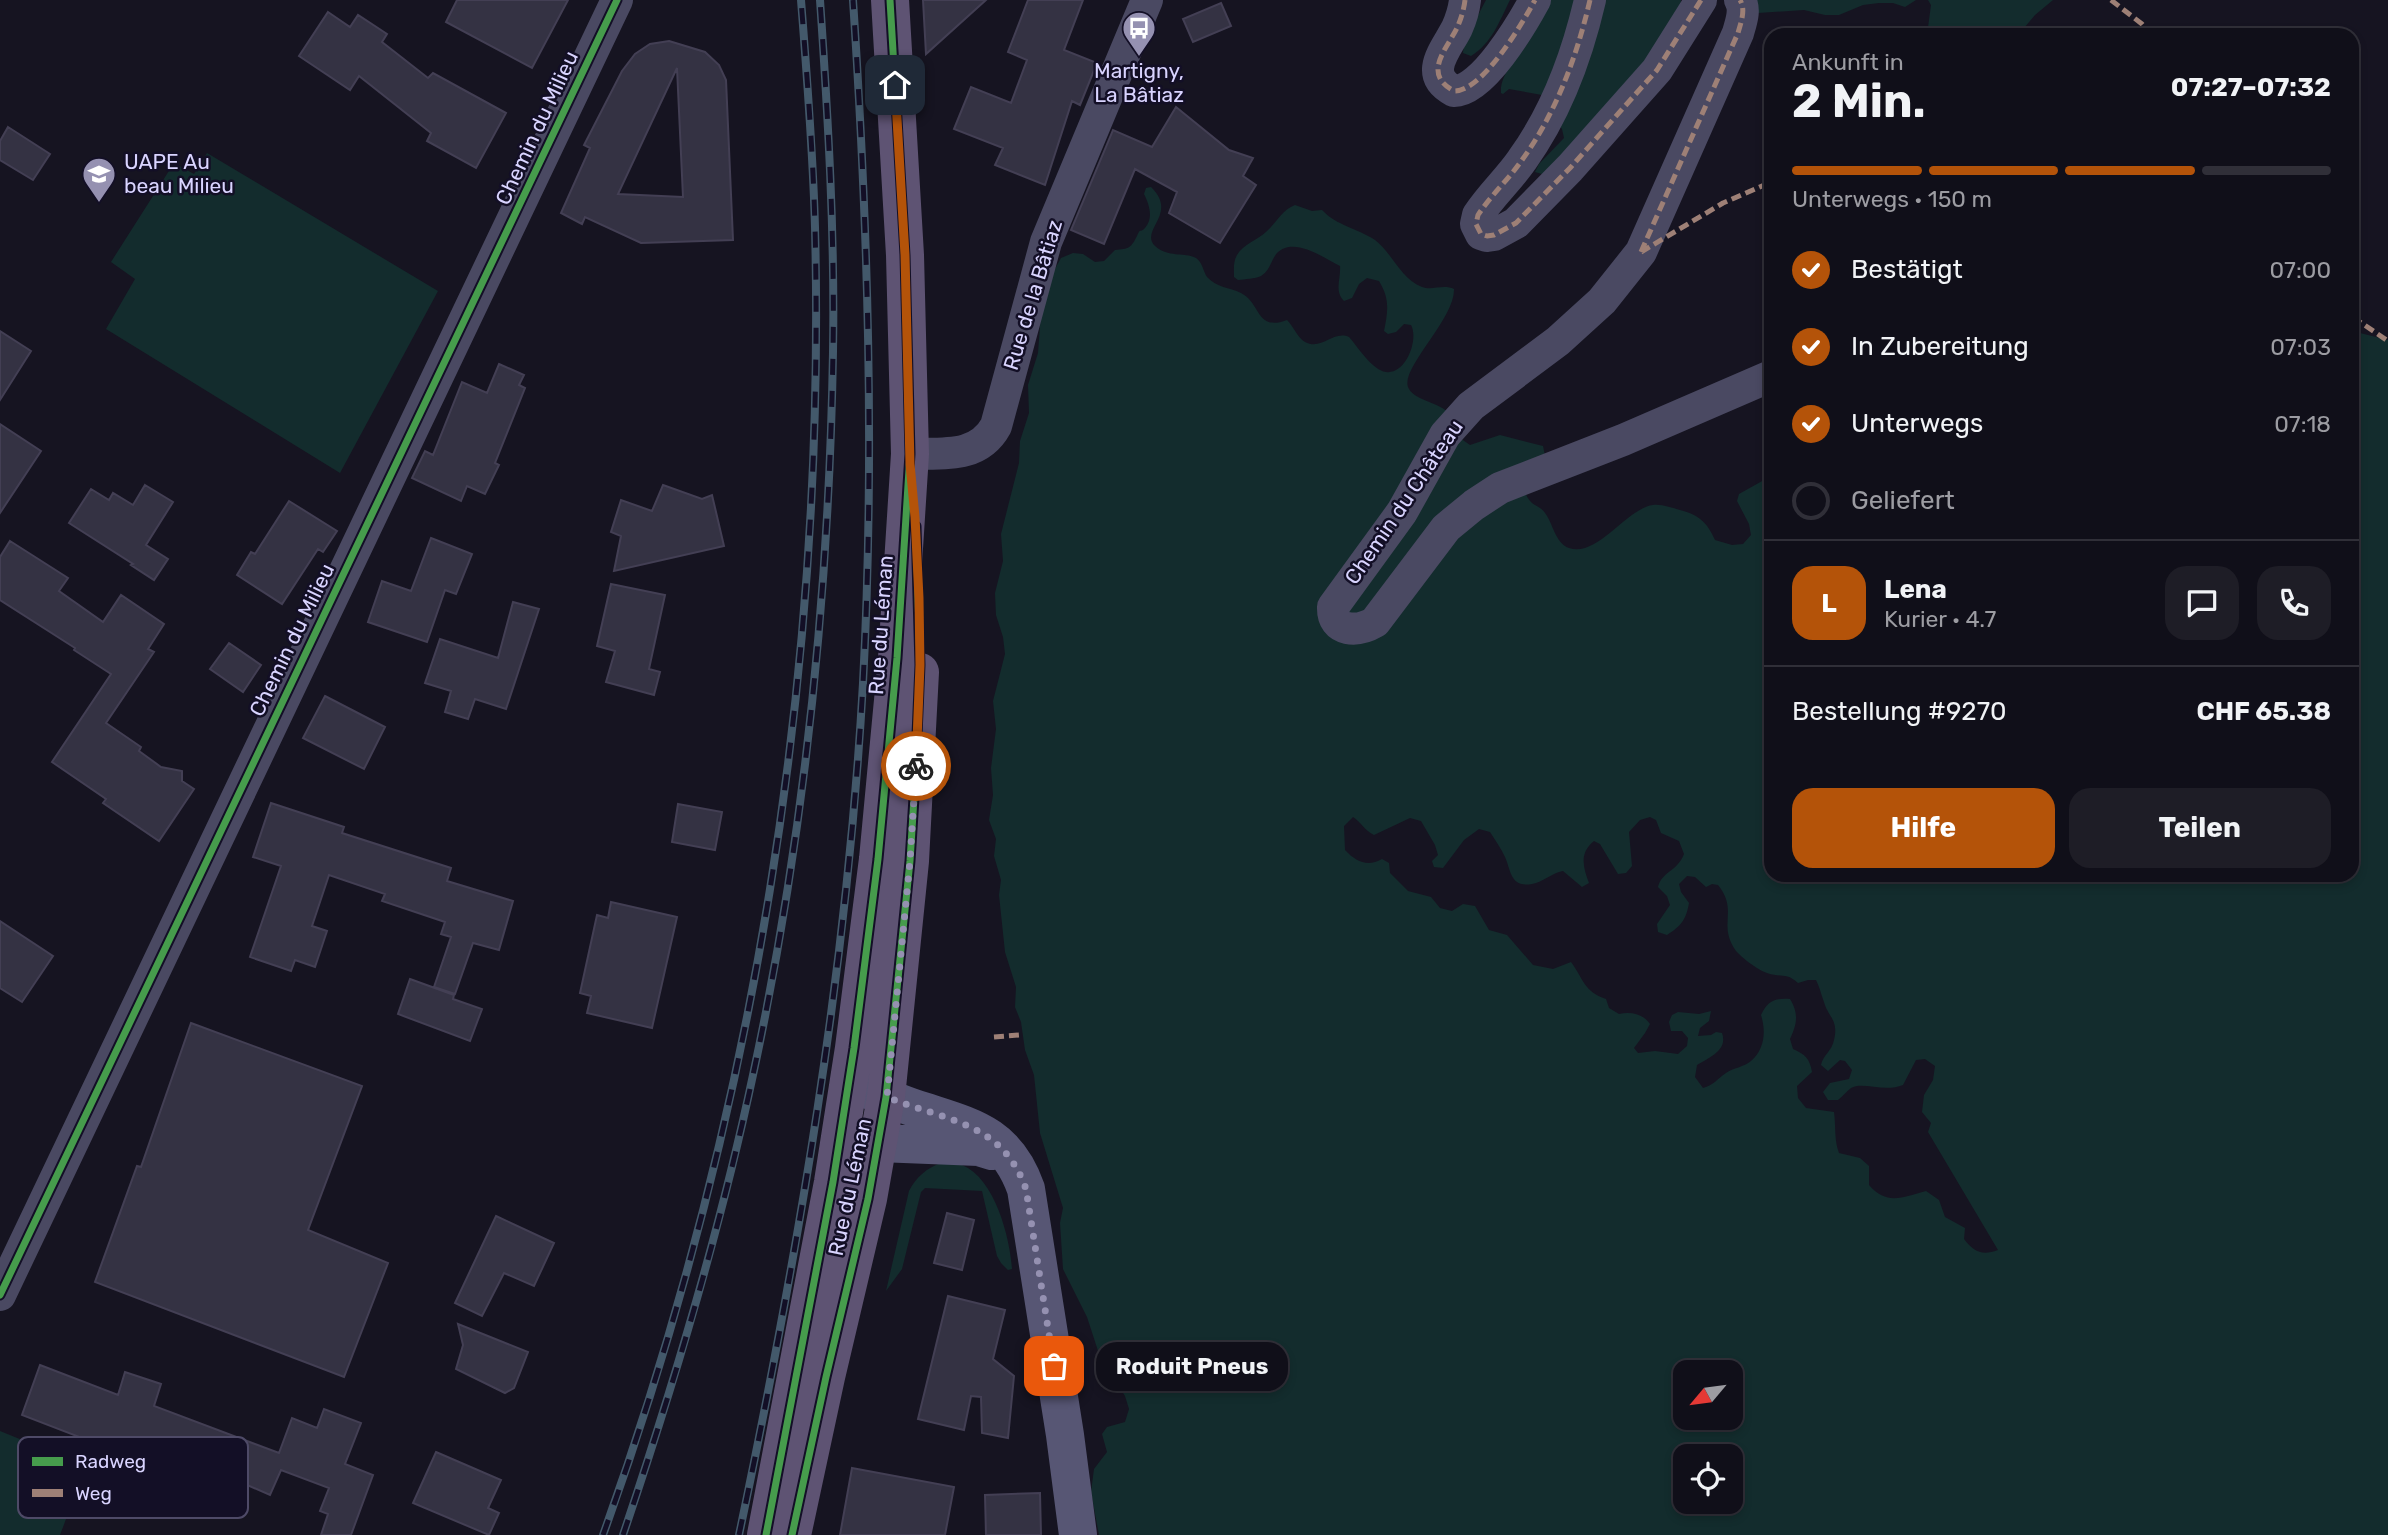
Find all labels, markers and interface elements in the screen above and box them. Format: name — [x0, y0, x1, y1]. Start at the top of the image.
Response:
bus stop icon: Martigny, La Bâtiaz — [1120, 9, 1158, 58]
street label: Chemin du Milieu — [490, 47, 583, 209]
text: Ankunft in — [1792, 48, 1904, 76]
pin — [865, 55, 925, 115]
place label: Martigny, La Bâtiaz — [1094, 58, 1184, 107]
icon: home — [876, 66, 914, 104]
text: 07:27–07:32 — [2171, 72, 2331, 103]
text: 2 Min. — [1792, 74, 1926, 129]
place label: UAPE Au beau Milieu — [124, 149, 234, 198]
school or university icon: UAPE Au beau Milieu — [80, 155, 118, 204]
text: Unterwegs · 150 m — [1792, 185, 1992, 213]
street label: Rue de la Bâtiaz — [998, 217, 1067, 373]
icon: check — [1792, 251, 1830, 289]
text: Bestätigt — [1851, 254, 1963, 285]
text: 07:00 — [2269, 256, 2331, 284]
icon: check — [1792, 328, 1830, 366]
text: In Zubereitung — [1851, 331, 2029, 362]
text: 07:03 — [2270, 333, 2331, 361]
icon: check — [1792, 405, 1830, 443]
text: Unterwegs — [1851, 408, 1983, 439]
text: 07:18 — [2274, 410, 2331, 438]
street label: Chemin du Château — [1339, 415, 1468, 589]
text: Geliefert — [1851, 485, 1955, 516]
street label: Rue du Léman — [863, 554, 898, 696]
street label: Chemin du Milieu — [244, 559, 339, 720]
button: chat — [2165, 566, 2239, 640]
button: phone — [2257, 566, 2331, 640]
text: Lena — [1884, 574, 1947, 605]
text: L — [1821, 588, 1837, 619]
text: Kurier · 4.7 — [1884, 605, 1996, 633]
text: Bestellung #9270 — [1792, 696, 2006, 727]
text: CHF 65.38 — [2196, 696, 2331, 727]
courier — [881, 731, 951, 801]
icon: bike — [897, 747, 935, 785]
button: Hilfe — [1792, 788, 2055, 868]
button: Teilen — [2069, 788, 2331, 868]
street label: Rue du Léman — [823, 1116, 876, 1258]
pin — [1024, 1336, 1084, 1396]
callout: Roduit Pneus — [1096, 1342, 1288, 1390]
icon: bag — [1035, 1347, 1073, 1385]
text: Roduit Pneus — [1116, 1352, 1268, 1380]
north arrow — [1673, 1360, 1743, 1430]
map controls — [1673, 1360, 1743, 1514]
legend — [18, 1437, 248, 1518]
button: locate — [1673, 1444, 1743, 1514]
text: Radweg — [75, 1450, 146, 1473]
text: Weg — [75, 1482, 112, 1505]

